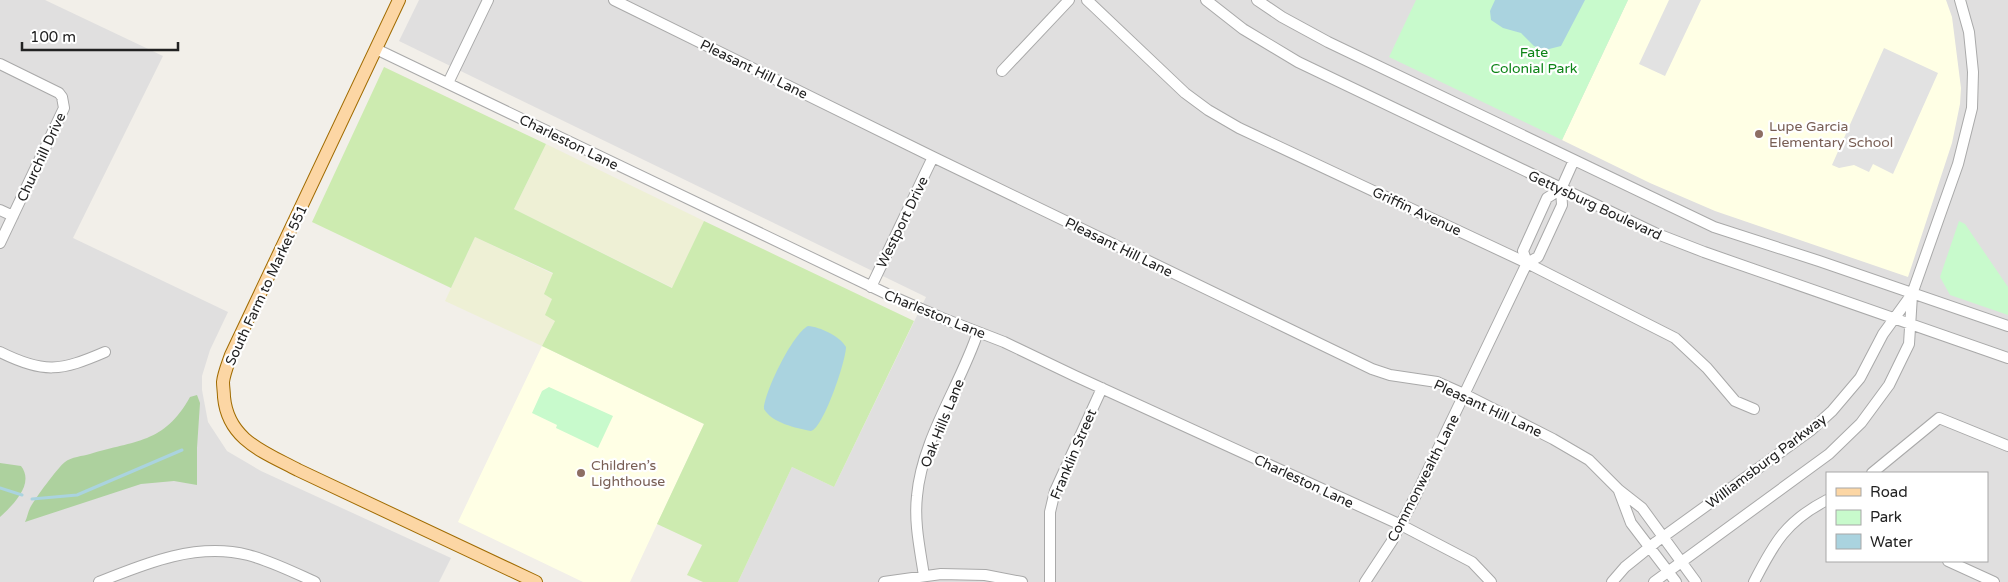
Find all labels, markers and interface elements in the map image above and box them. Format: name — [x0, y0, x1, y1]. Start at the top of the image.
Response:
scale bar — [22, 20, 179, 52]
text: 100 m — [30, 28, 76, 46]
street label: Pleasant Hill Lane — [697, 36, 810, 103]
park label: Fate Colonial Park — [1491, 44, 1578, 77]
street label: Churchill Drive — [13, 110, 70, 205]
street label: Charleston Lane — [517, 111, 621, 174]
place label: Lupe Garcia Elementary School — [1769, 118, 1893, 151]
marker: Lupe Garcia Elementary School — [1753, 128, 1765, 140]
street label: Gettysburg Boulevard — [1525, 167, 1664, 244]
street label: Westport Drive — [873, 174, 932, 271]
street label: Griffin Avenue — [1370, 183, 1464, 240]
street label: South Farm to Market 551 — [222, 202, 311, 368]
street label: Pleasant Hill Lane — [1062, 214, 1175, 281]
street label: Charleston Lane — [882, 286, 988, 343]
street label: Oak Hills Lane — [917, 376, 968, 470]
street label: Pleasant Hill Lane — [1431, 376, 1545, 441]
street label: Franklin Street — [1047, 406, 1100, 502]
street label: Williamsburg Parkway — [1703, 410, 1830, 512]
street label: Commonwealth Lane — [1384, 412, 1463, 545]
street label: Charleston Lane — [1251, 451, 1356, 512]
place label: Children’s Lighthouse — [591, 457, 665, 490]
marker: Children’s Lighthouse — [575, 467, 587, 479]
legend — [1826, 472, 1988, 562]
text: Road — [1870, 483, 1908, 501]
text: Park — [1870, 508, 1902, 526]
text: Water — [1870, 533, 1913, 551]

